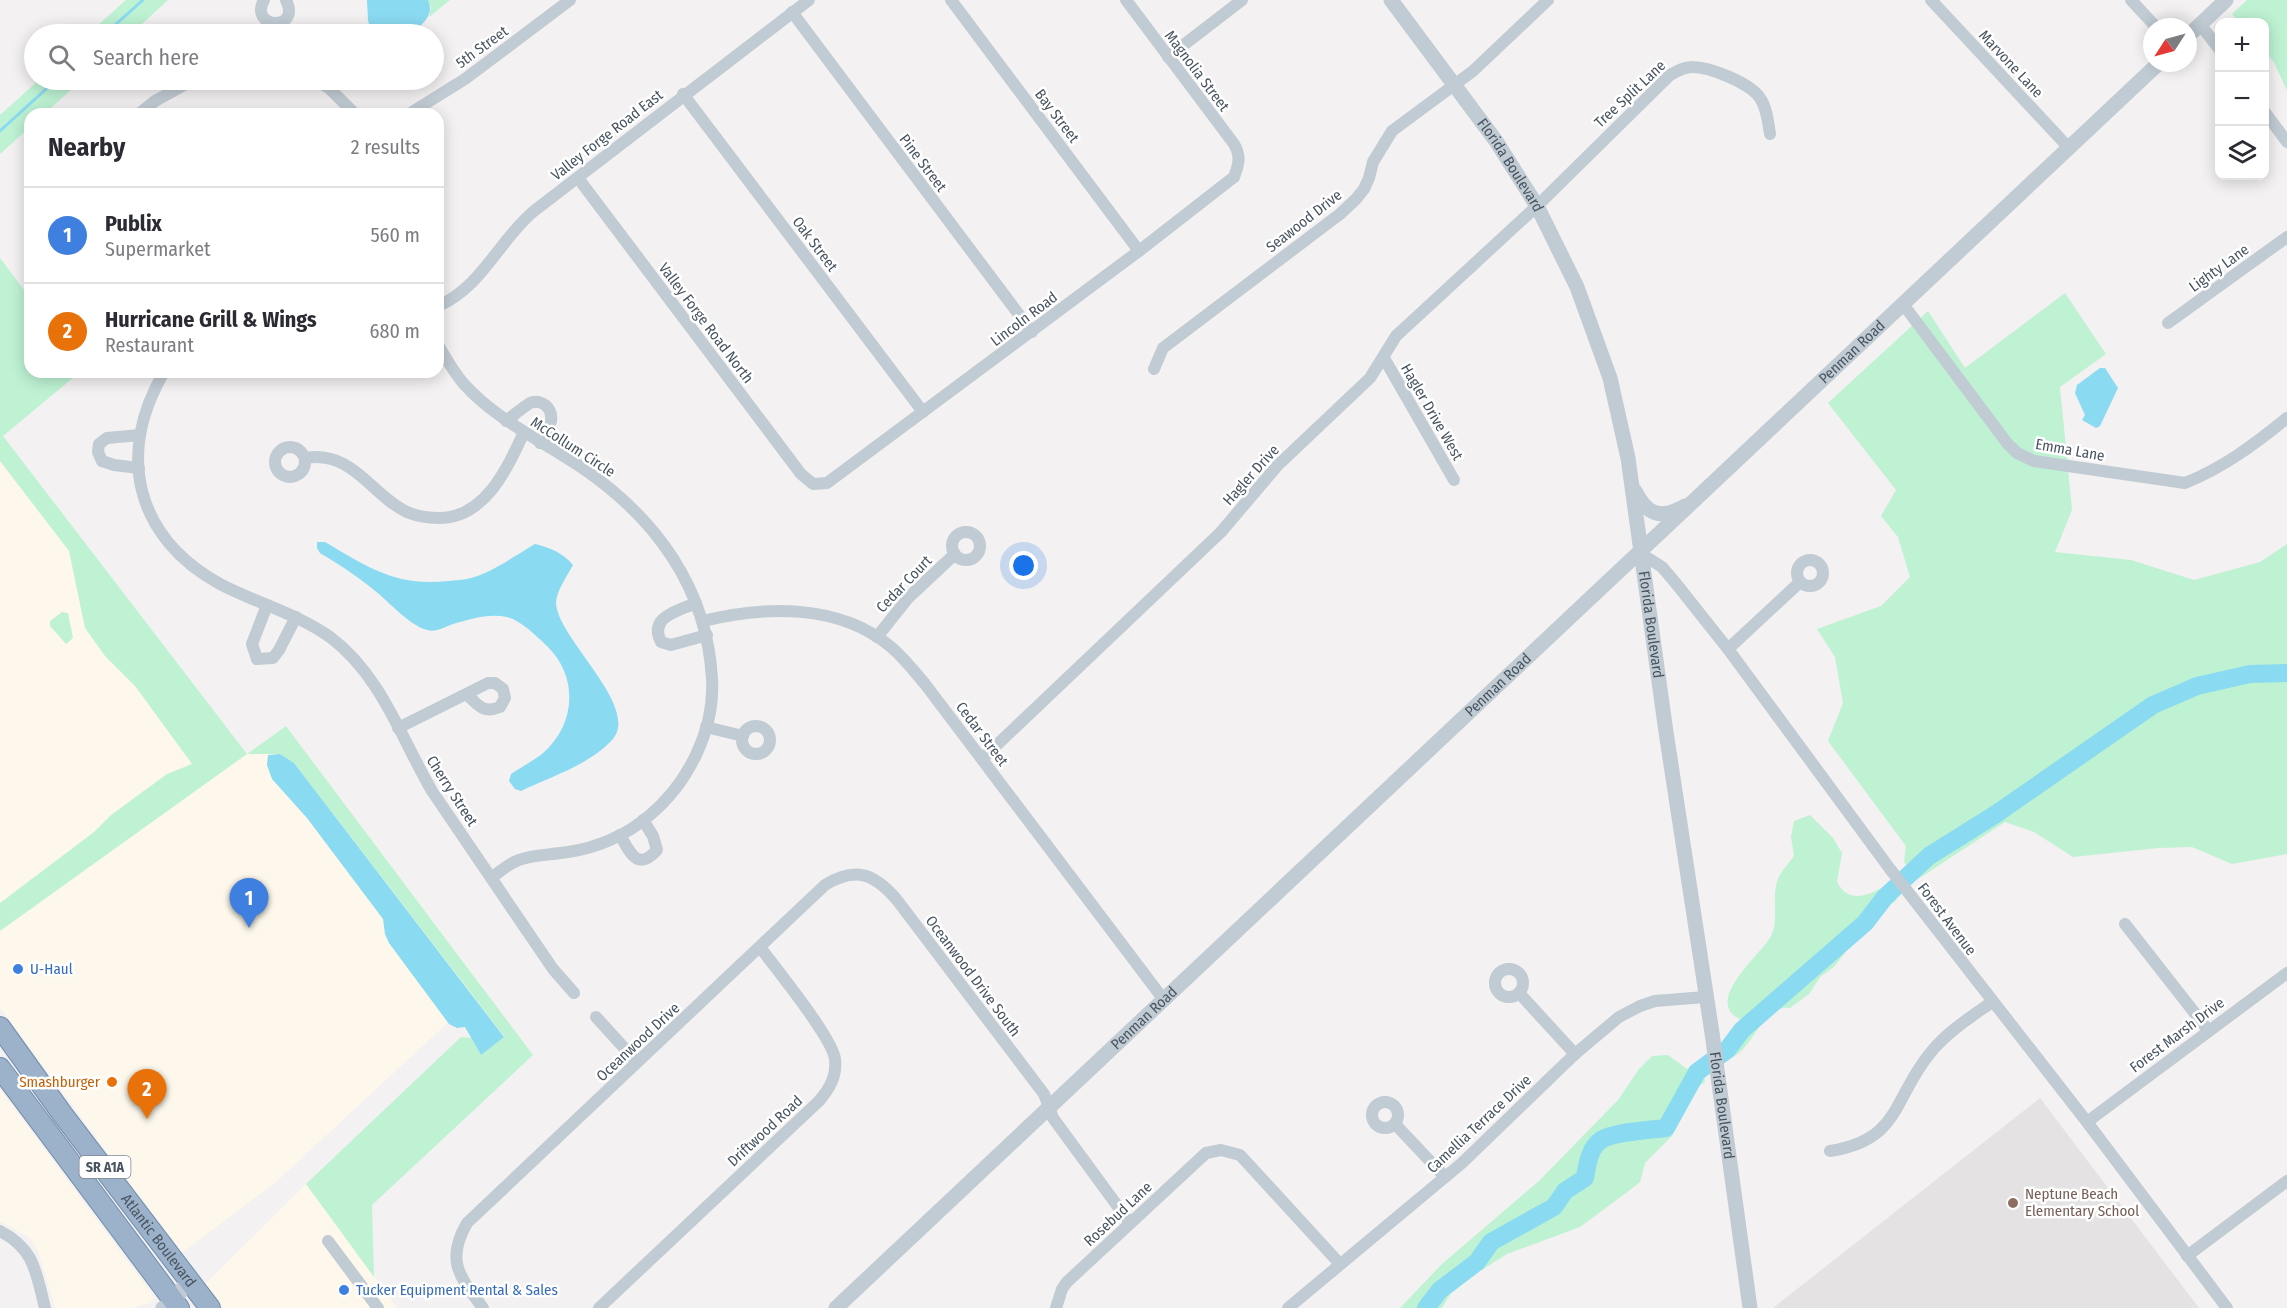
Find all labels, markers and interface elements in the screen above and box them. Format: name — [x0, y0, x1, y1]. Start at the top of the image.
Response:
north arrow — [2143, 18, 2197, 72]
map controls — [2215, 18, 2269, 180]
button: + — [2215, 18, 2269, 72]
street label: 5th Street — [452, 22, 512, 72]
search box — [24, 24, 444, 90]
street label: Marvone Lane — [1975, 26, 2047, 102]
street label: Magnolia Street — [1161, 27, 1233, 115]
icon: search — [45, 41, 78, 74]
text: Search here — [93, 44, 199, 71]
street label: Tree Split Lane — [1591, 57, 1669, 131]
button: − — [2215, 72, 2269, 126]
street label: Valley Forge Road East — [548, 86, 666, 184]
street label: Bay Street — [1031, 86, 1083, 146]
street label: Florida Boulevard — [1473, 115, 1547, 215]
button: layers — [2215, 126, 2269, 180]
street label: Pine Street — [896, 131, 951, 195]
text: Nearby — [48, 132, 125, 163]
text: 2 results — [351, 135, 420, 159]
street label: Seawood Drive — [1263, 186, 1345, 256]
text: Publix — [105, 210, 162, 237]
street label: Oak Street — [789, 213, 842, 275]
text: 1 — [63, 223, 72, 247]
text: 560 m — [370, 223, 420, 247]
text: Supermarket — [105, 237, 211, 261]
street label: Lighty Lane — [2186, 240, 2252, 296]
street label: Valley Forge Road North — [655, 259, 757, 387]
street label: Lincoln Road — [987, 288, 1061, 350]
text: Hurricane Grill & Wings — [105, 306, 317, 333]
street label: Penman Road — [1815, 317, 1889, 387]
text: 2 — [63, 319, 72, 343]
text: 680 m — [370, 319, 420, 343]
text: Restaurant — [105, 333, 194, 357]
street label: Hagler Drive West — [1397, 361, 1467, 464]
street label: McCollum Circle — [527, 413, 619, 481]
street label: Emma Lane — [2034, 435, 2106, 465]
street label: Hagler Drive — [1219, 441, 1283, 509]
your location — [1009, 551, 1038, 580]
street label: Cedar Court — [872, 552, 936, 616]
street label: Florida Boulevard — [1635, 570, 1667, 679]
street label: Penman Road — [1461, 650, 1535, 720]
street label: Cedar Street — [952, 698, 1012, 770]
street label: Cherry Street — [423, 752, 481, 830]
pin: 1 — [230, 878, 268, 928]
street label: Forest Avenue — [1914, 879, 1980, 959]
street label: Oceanwood Drive South — [922, 912, 1024, 1040]
place label: U-Haul — [30, 960, 73, 978]
marker: U-Haul — [11, 962, 25, 976]
street label: Penman Road — [1107, 983, 1181, 1054]
street label: Forest Marsh Drive — [2126, 994, 2228, 1076]
street label: Oceanwood Drive — [593, 999, 683, 1085]
street label: Florida Boulevard — [1706, 1051, 1738, 1160]
pin: 2 — [128, 1070, 166, 1119]
street label: Camellia Terrace Drive — [1423, 1071, 1535, 1177]
place label: Smashburger — [19, 1073, 101, 1091]
marker: Smashburger — [105, 1075, 119, 1089]
street label: Driftwood Road — [724, 1092, 806, 1170]
road number: SR A1A — [80, 1156, 130, 1178]
street label: Rosebud Lane — [1080, 1178, 1156, 1250]
place label: Neptune Beach Elementary School — [2025, 1185, 2139, 1220]
street label: Atlantic Boulevard — [117, 1190, 200, 1291]
marker: Neptune Beach Elementary School — [2006, 1196, 2020, 1210]
place label: Tucker Equipment Rental & Sales — [356, 1281, 558, 1299]
marker: Tucker Equipment Rental & Sales — [337, 1283, 351, 1297]

